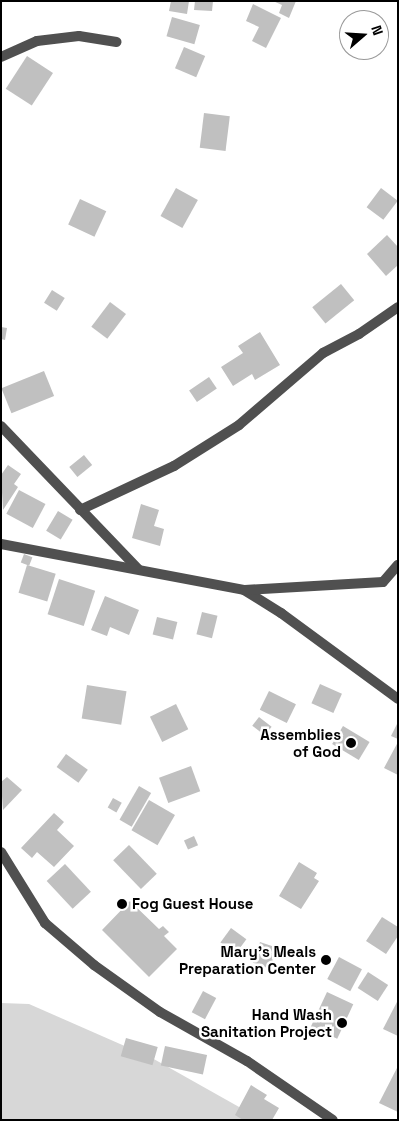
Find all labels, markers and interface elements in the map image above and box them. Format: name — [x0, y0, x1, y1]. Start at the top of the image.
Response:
north arrow — [339, 10, 389, 60]
text: N — [367, 23, 387, 38]
place label: Assemblies of God — [260, 725, 341, 760]
marker: Assemblies of God — [345, 737, 357, 749]
place label: Fog Guest House — [132, 895, 253, 913]
marker: Fog Guest House — [116, 898, 128, 910]
place label: Mary's Meals Preparation Center — [179, 942, 316, 977]
marker: Mary's Meals Preparation Center — [320, 954, 332, 966]
place label: Hand Wash Sanitation Project — [201, 1005, 332, 1040]
marker: Hand Wash Sanitation Project — [336, 1017, 348, 1029]

